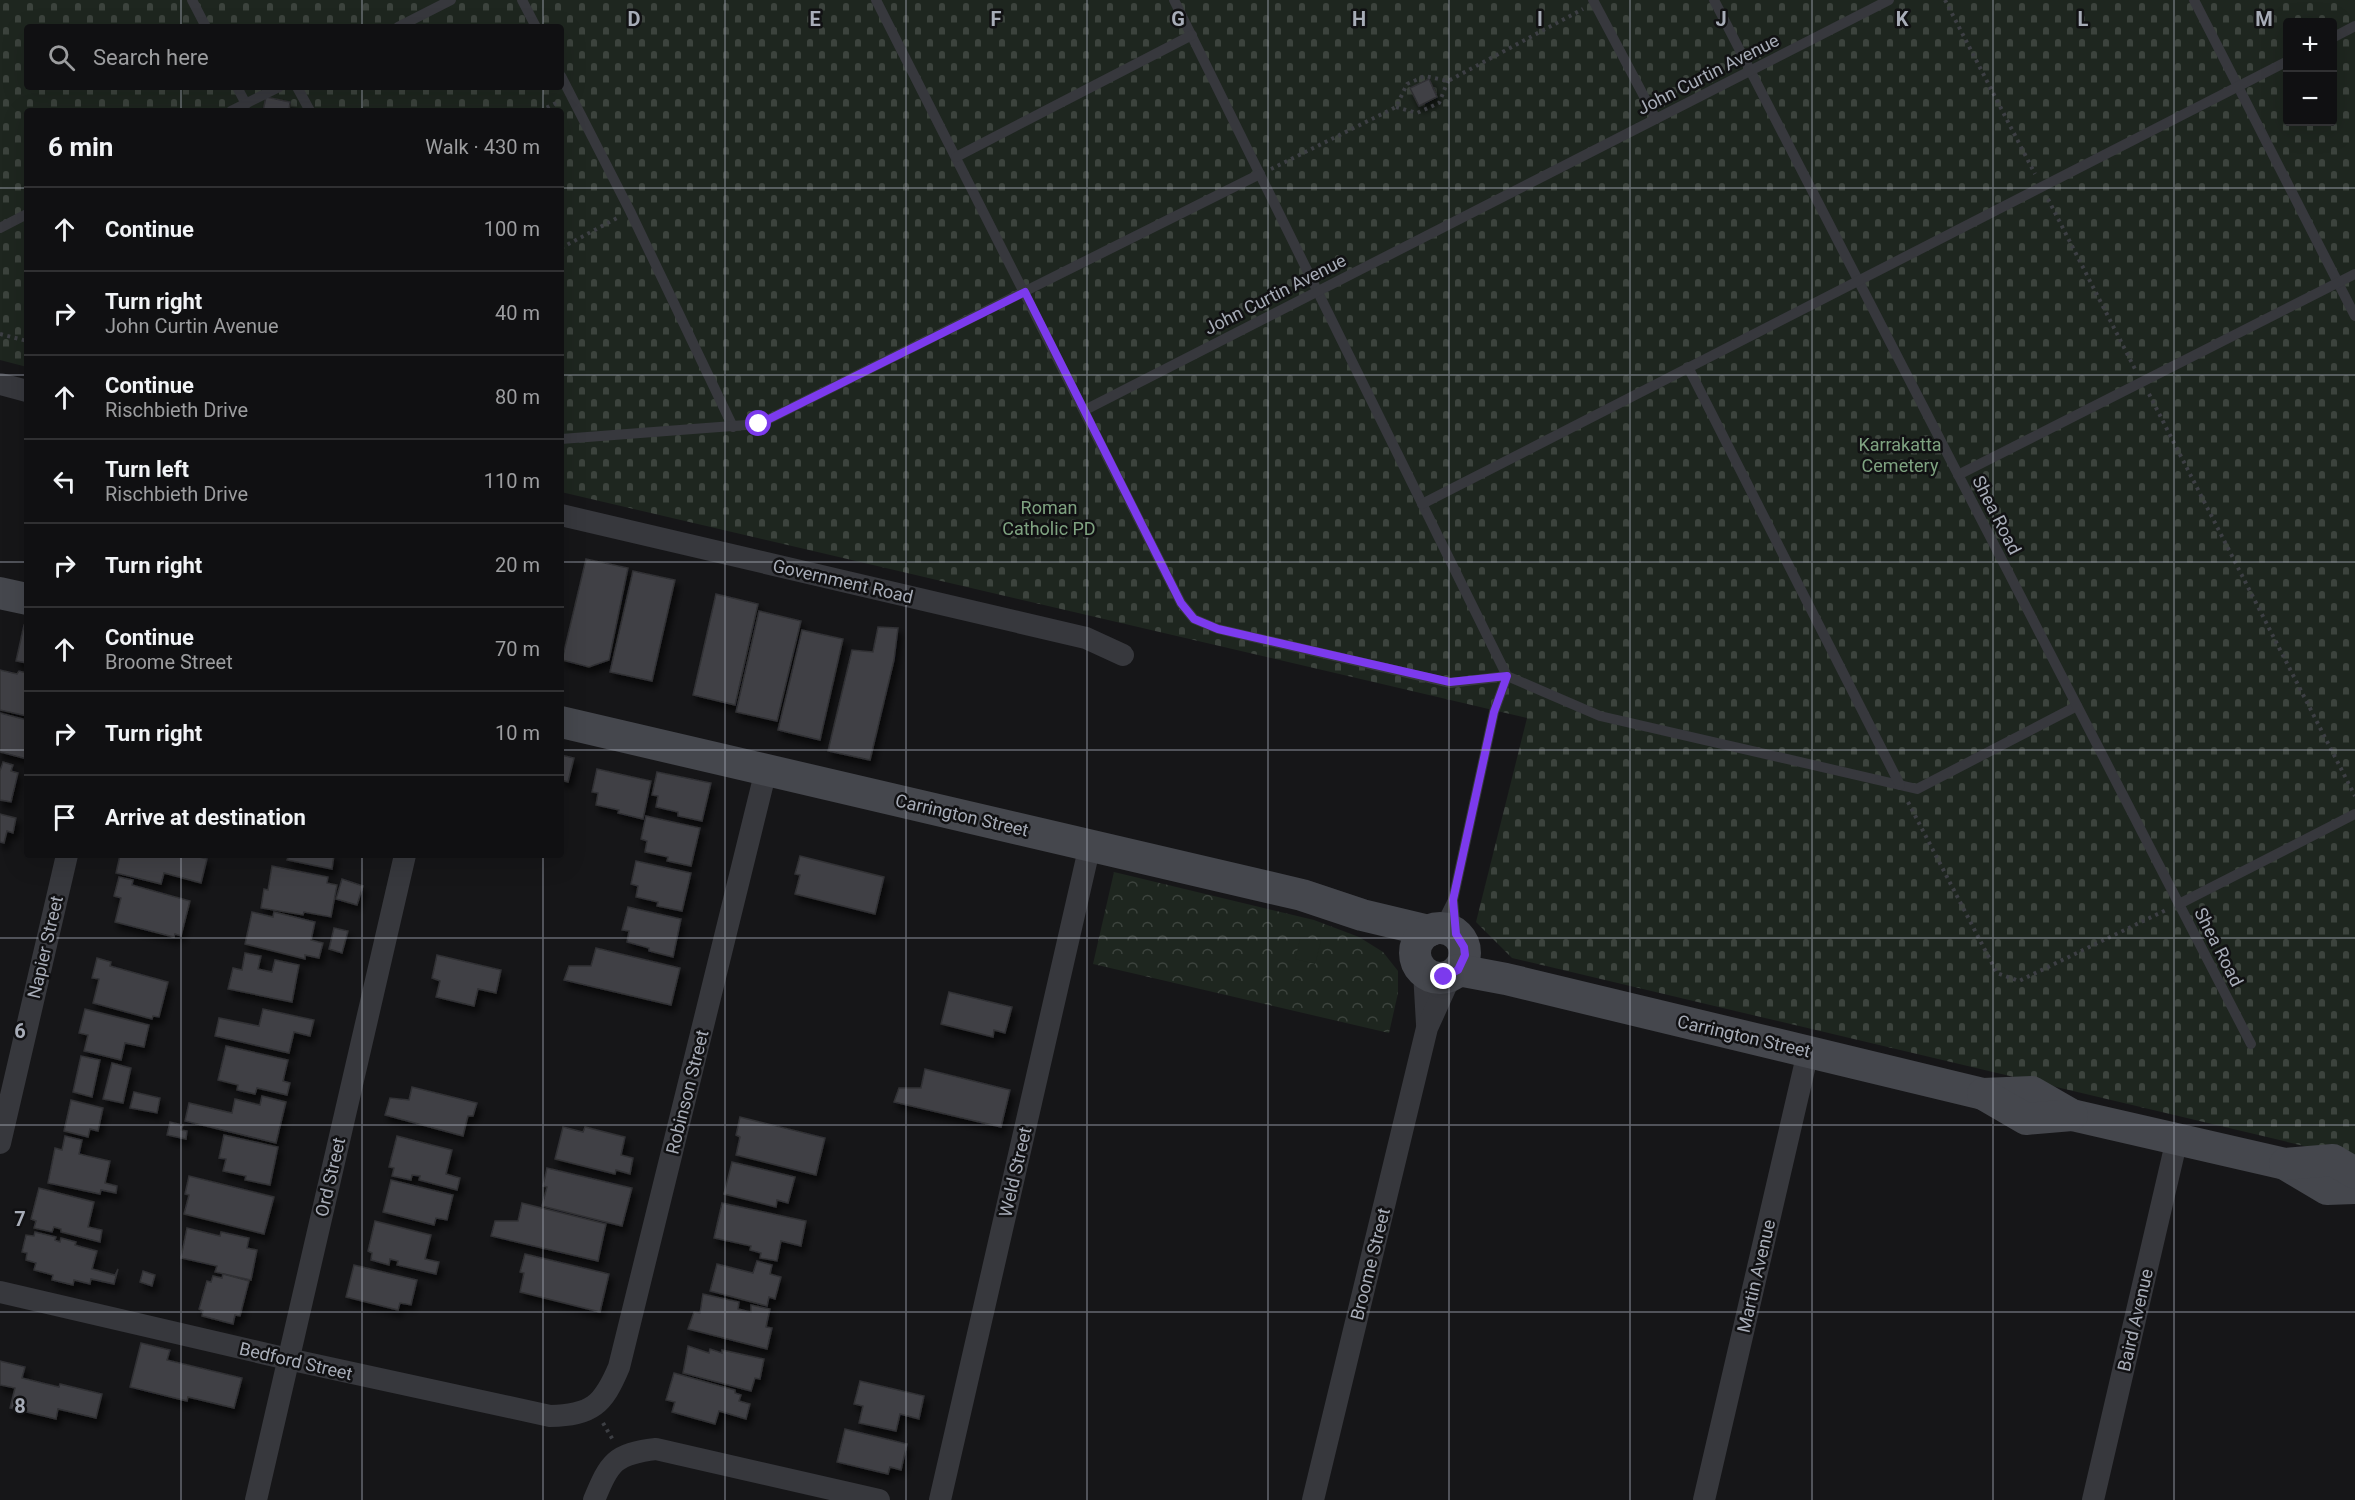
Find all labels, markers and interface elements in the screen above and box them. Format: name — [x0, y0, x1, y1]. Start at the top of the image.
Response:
text: D — [628, 7, 641, 31]
text: E — [809, 7, 821, 31]
text: F — [991, 7, 1002, 31]
text: G — [1171, 7, 1185, 31]
text: H — [1352, 7, 1366, 31]
text: I — [1537, 7, 1543, 31]
text: J — [1715, 7, 1727, 31]
text: K — [1896, 7, 1909, 31]
text: L — [2078, 7, 2089, 31]
text: M — [2255, 7, 2273, 31]
map controls — [2283, 18, 2337, 126]
button: + — [2283, 18, 2337, 72]
search box — [24, 24, 564, 90]
street label: John Curtin Avenue — [1634, 29, 1782, 119]
icon: search — [45, 41, 78, 74]
text: Search here — [93, 45, 209, 70]
button: − — [2283, 72, 2337, 126]
text: 6 min — [48, 132, 113, 162]
text: Walk · 430 m — [425, 135, 540, 159]
icon: ahead — [48, 213, 81, 246]
text: Continue — [105, 217, 194, 242]
text: 100 m — [484, 217, 540, 241]
street label: John Curtin Avenue — [1201, 249, 1349, 339]
text: Turn right — [105, 289, 202, 314]
icon: right — [48, 297, 81, 330]
text: 40 m — [495, 301, 540, 325]
text: John Curtin Avenue — [105, 314, 279, 338]
text: Continue — [105, 373, 194, 398]
icon: ahead — [48, 381, 81, 414]
text: 80 m — [495, 385, 540, 409]
text: Rischbieth Drive — [105, 398, 248, 422]
route start — [745, 410, 771, 436]
park label: Karrakatta Cemetery — [1858, 434, 1942, 476]
text: Turn left — [105, 457, 189, 482]
icon: left — [48, 465, 81, 498]
text: 110 m — [484, 469, 540, 493]
street label: Shea Road — [1968, 472, 2026, 558]
text: Rischbieth Drive — [105, 482, 248, 506]
park label: Roman Catholic PD — [1002, 497, 1096, 539]
icon: right — [48, 549, 81, 582]
text: Turn right — [105, 553, 202, 578]
text: 20 m — [495, 553, 540, 577]
street label: Government Road — [771, 555, 915, 607]
text: Continue — [105, 625, 194, 650]
icon: ahead — [48, 633, 81, 666]
text: 70 m — [495, 637, 540, 661]
text: Broome Street — [105, 650, 233, 674]
icon: right — [48, 717, 81, 750]
text: Turn right — [105, 721, 202, 746]
text: 10 m — [495, 721, 540, 745]
street label: Carrington Street — [893, 789, 1031, 841]
icon: arrive — [48, 801, 81, 834]
text: Arrive at destination — [105, 805, 306, 830]
street label: Napier Street — [23, 894, 67, 1000]
street label: Shea Road — [2190, 904, 2248, 990]
route end — [1430, 963, 1456, 989]
street label: Carrington Street — [1675, 1010, 1813, 1062]
text: 6 — [14, 1019, 26, 1043]
street label: Robinson Street — [661, 1028, 713, 1156]
street label: Weld Street — [994, 1125, 1036, 1219]
street label: Ord Street — [311, 1135, 349, 1219]
street label: Broome Street — [1346, 1206, 1394, 1322]
text: 7 — [14, 1207, 26, 1231]
street label: Martin Avenue — [1733, 1217, 1779, 1335]
street label: Baird Avenue — [2113, 1267, 2157, 1373]
street label: Bedford Street — [237, 1338, 355, 1384]
text: 8 — [14, 1394, 26, 1418]

